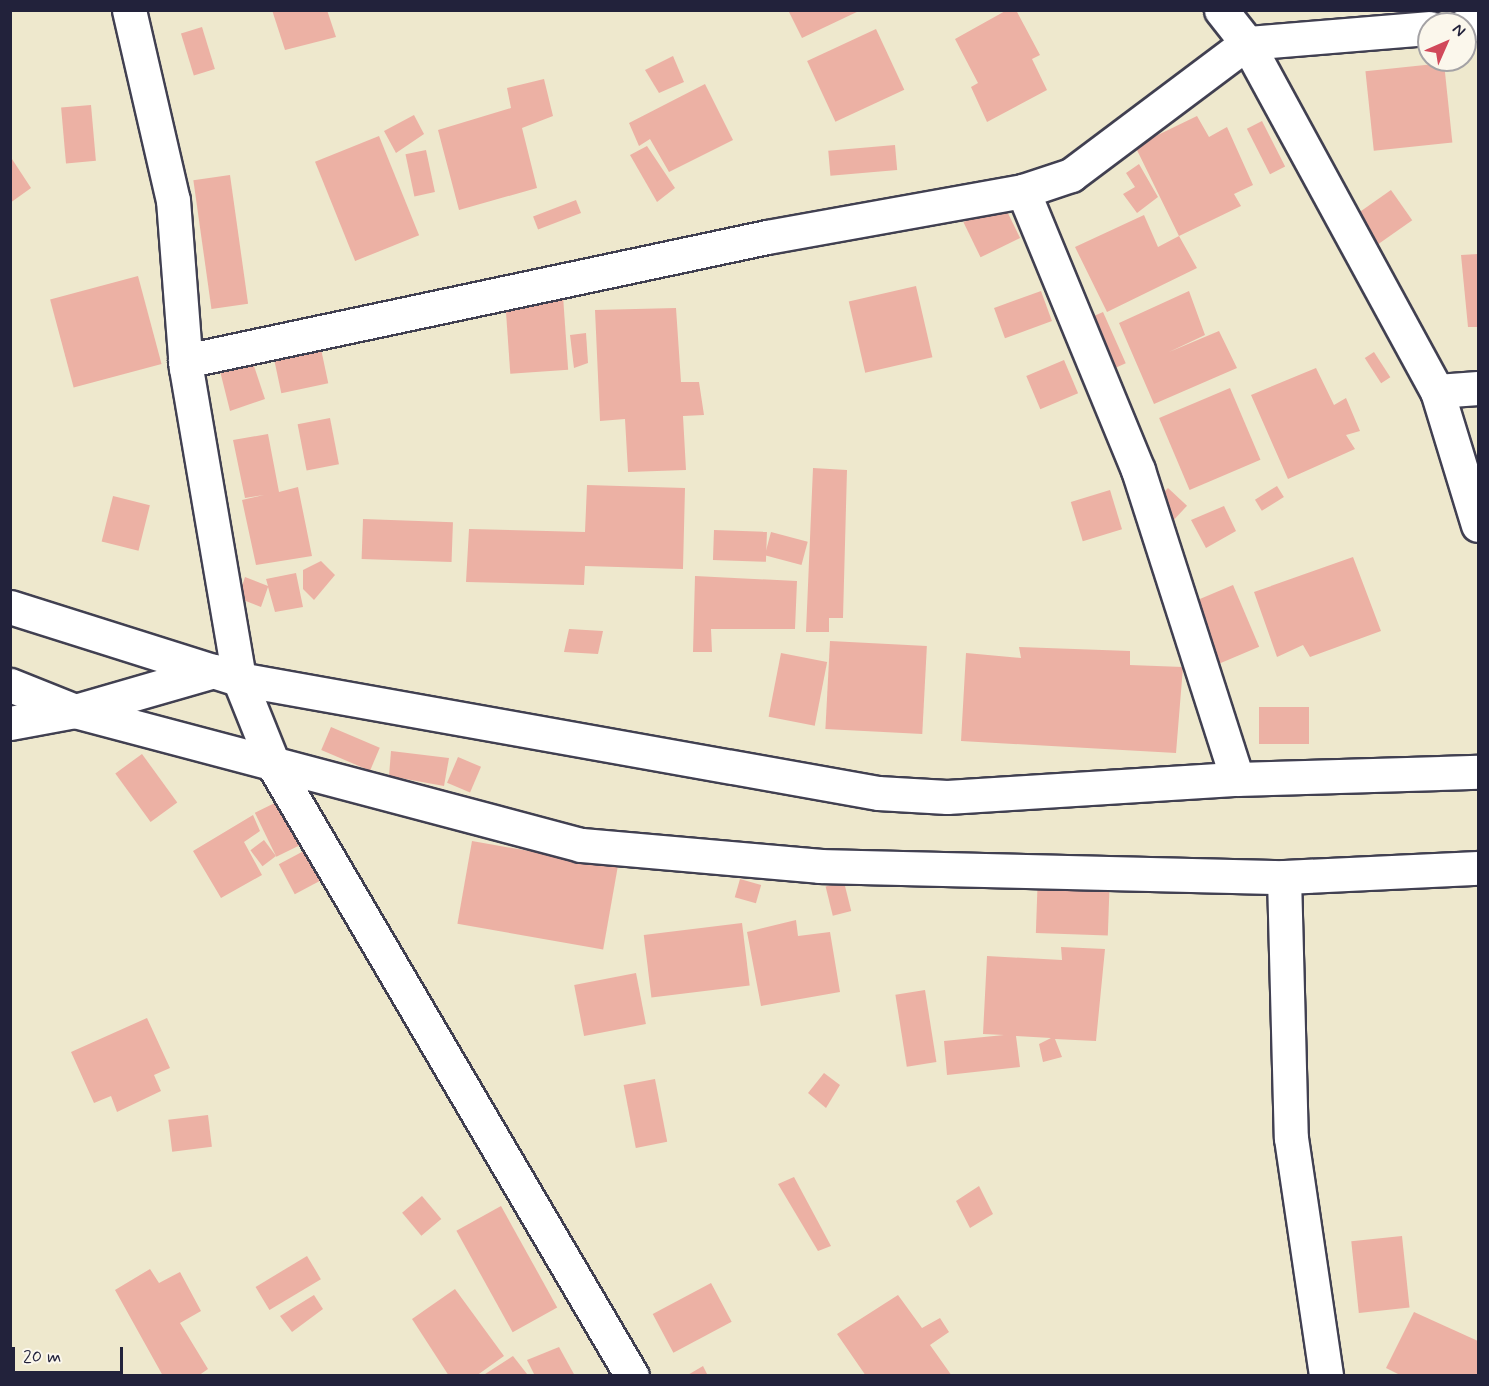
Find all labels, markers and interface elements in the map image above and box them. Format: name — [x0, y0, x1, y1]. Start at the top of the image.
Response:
north arrow — [1417, 12, 1477, 72]
text: N — [1447, 19, 1470, 42]
scale bar — [15, 1335, 126, 1373]
text: 20 m — [23, 1345, 61, 1369]

